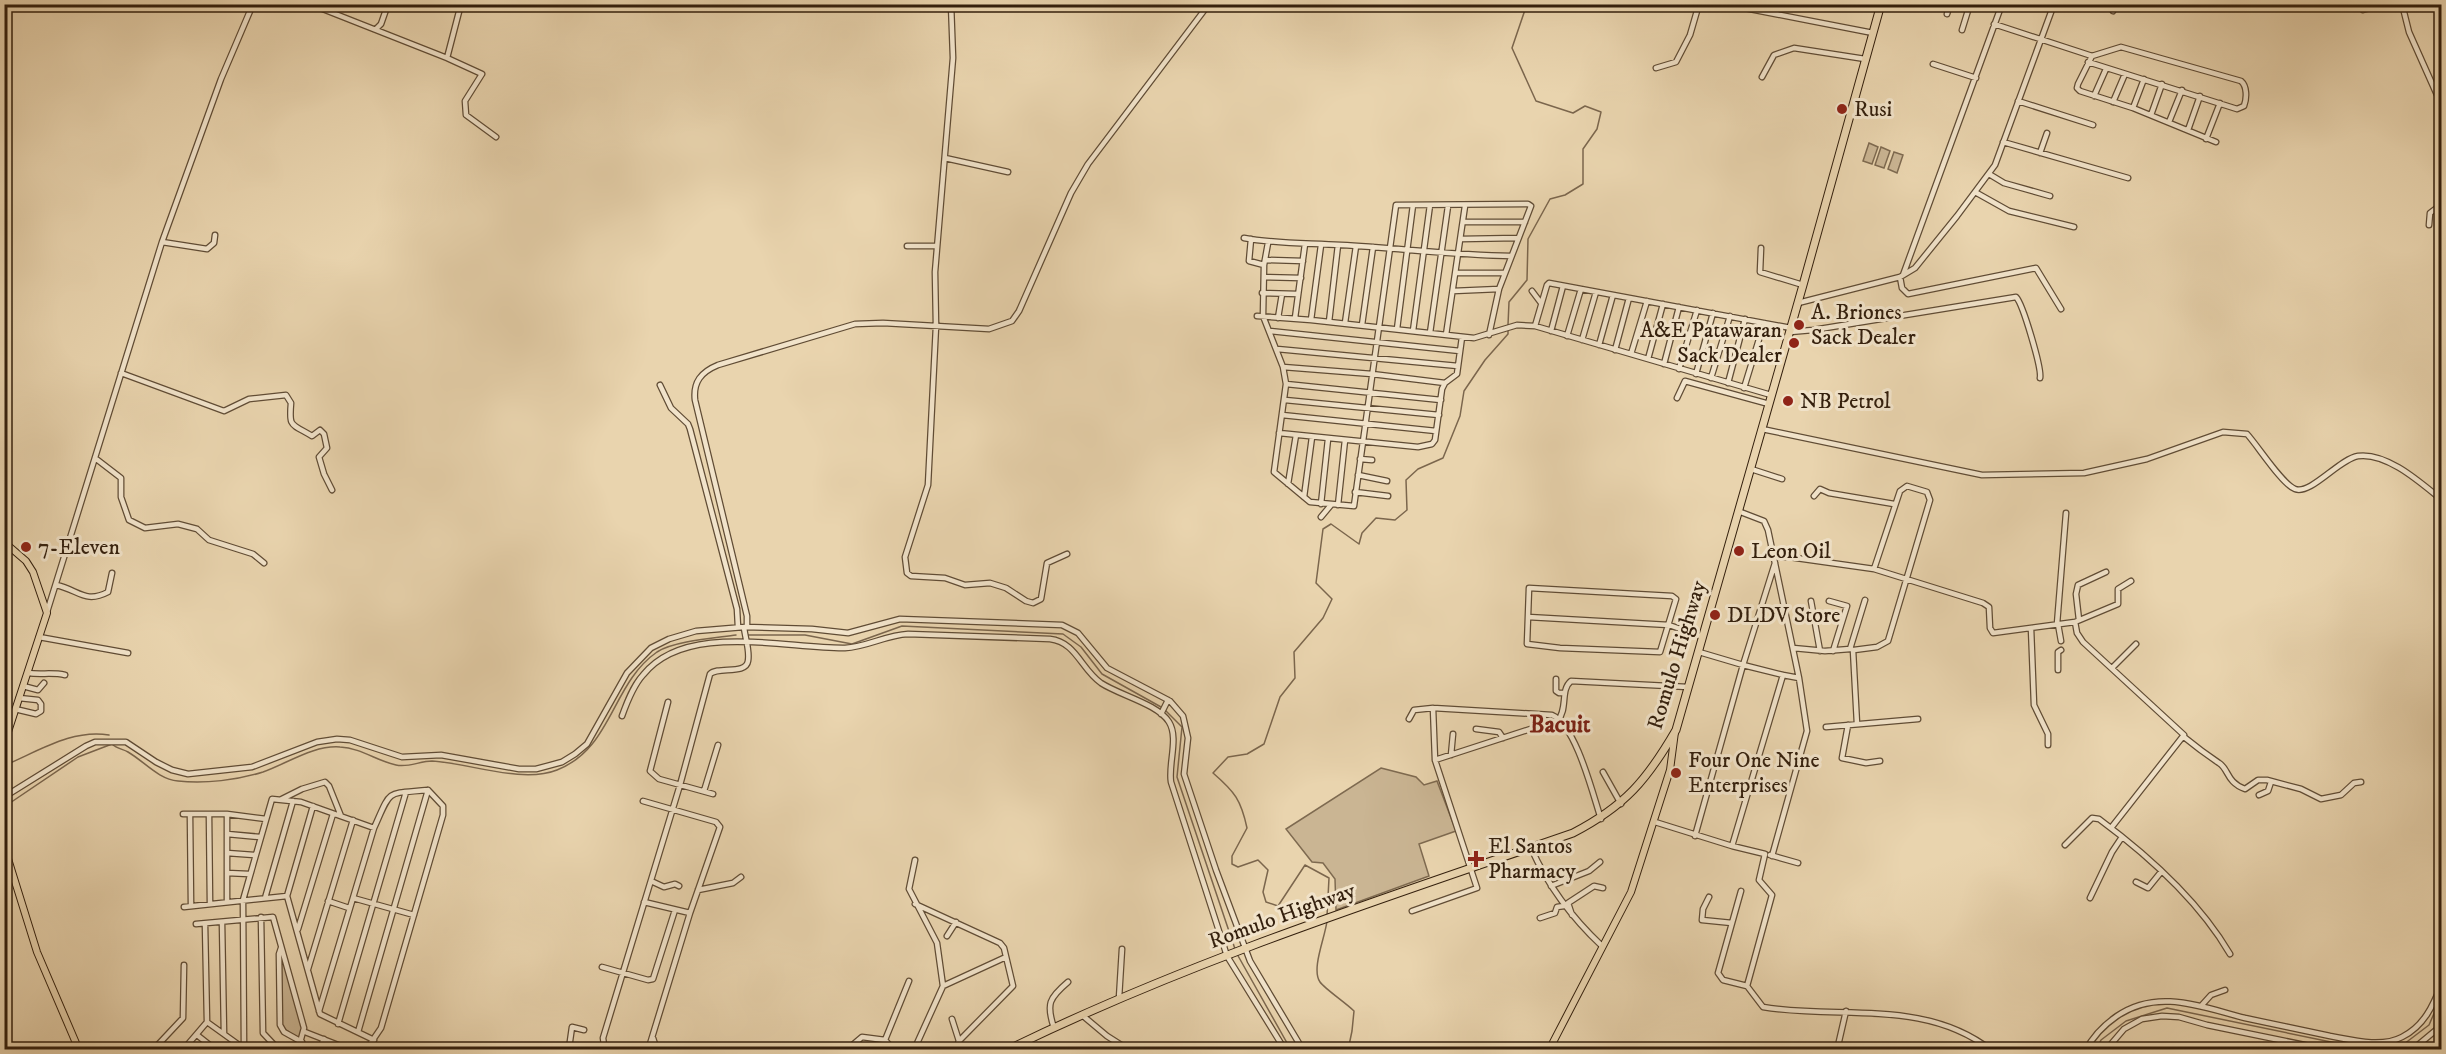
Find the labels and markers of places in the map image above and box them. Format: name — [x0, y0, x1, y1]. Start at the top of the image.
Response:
place label: Rusi — [1854, 96, 1892, 123]
marker: Rusi — [1835, 102, 1849, 116]
place label: A. Briones Sack Dealer — [1811, 299, 1916, 351]
place label: A&E Patawaran Sack Dealer — [1640, 317, 1783, 369]
marker: A. Briones Sack Dealer — [1792, 318, 1806, 332]
marker: A&E Patawaran Sack Dealer — [1787, 336, 1801, 350]
place label: NB Petrol — [1800, 388, 1891, 415]
marker: NB Petrol — [1781, 394, 1795, 408]
place label: 7-Eleven — [38, 534, 120, 561]
place label: Leon Oil — [1751, 538, 1831, 565]
marker: 7-Eleven — [19, 540, 33, 554]
marker: Leon Oil — [1732, 544, 1746, 558]
place label: DLDV Store — [1727, 602, 1840, 629]
marker: DLDV Store — [1708, 608, 1722, 622]
place label: Four One Nine Enterprises — [1688, 747, 1820, 799]
marker: Four One Nine Enterprises — [1669, 766, 1683, 780]
place label: El Santos Pharmacy — [1488, 833, 1576, 885]
marker: El Santos Pharmacy — [1469, 852, 1483, 866]

